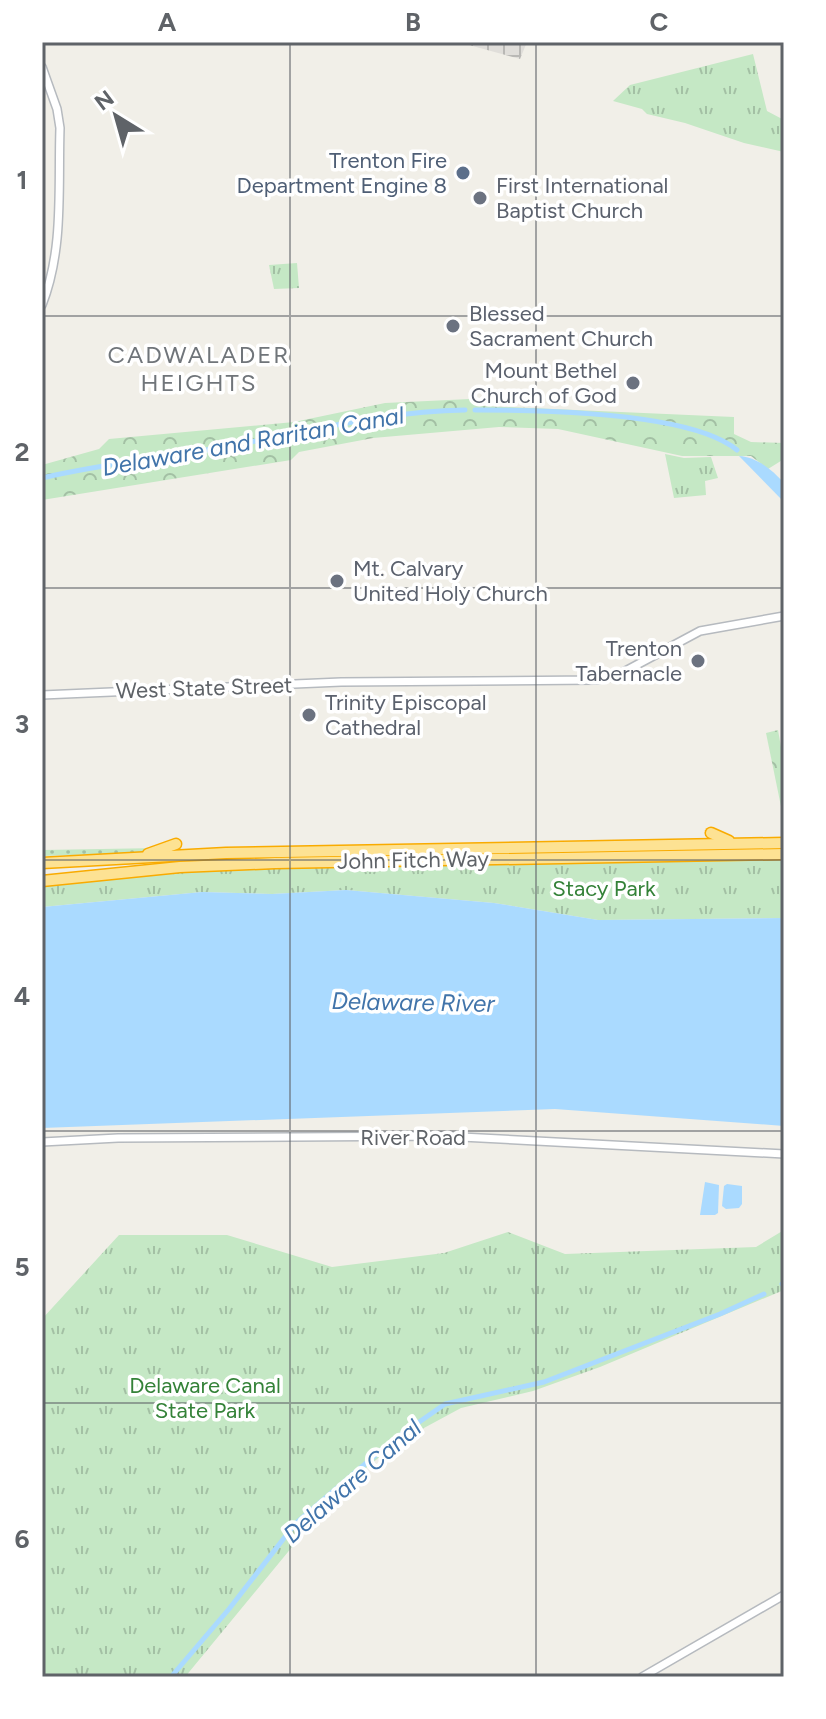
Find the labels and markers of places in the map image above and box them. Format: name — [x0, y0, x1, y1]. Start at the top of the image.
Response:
place label: Trenton Fire Department Engine 8 — [237, 147, 447, 199]
marker: Trenton Fire Department Engine 8 — [454, 164, 472, 182]
place label: First International Baptist Church — [496, 172, 668, 224]
marker: First International Baptist Church — [471, 189, 489, 207]
place label: Blessed Sacrament Church — [469, 300, 653, 352]
marker: Blessed Sacrament Church — [444, 317, 462, 335]
place label: Mount Bethel Church of God — [471, 357, 617, 409]
marker: Mount Bethel Church of God — [624, 374, 642, 392]
place label: Mt. Calvary United Holy Church — [353, 555, 548, 607]
marker: Mt. Calvary United Holy Church — [328, 572, 346, 590]
place label: Trenton Tabernacle — [575, 635, 682, 687]
marker: Trenton Tabernacle — [689, 652, 707, 670]
place label: Trinity Episcopal Cathedral — [325, 689, 486, 741]
marker: Trinity Episcopal Cathedral — [300, 706, 318, 724]

